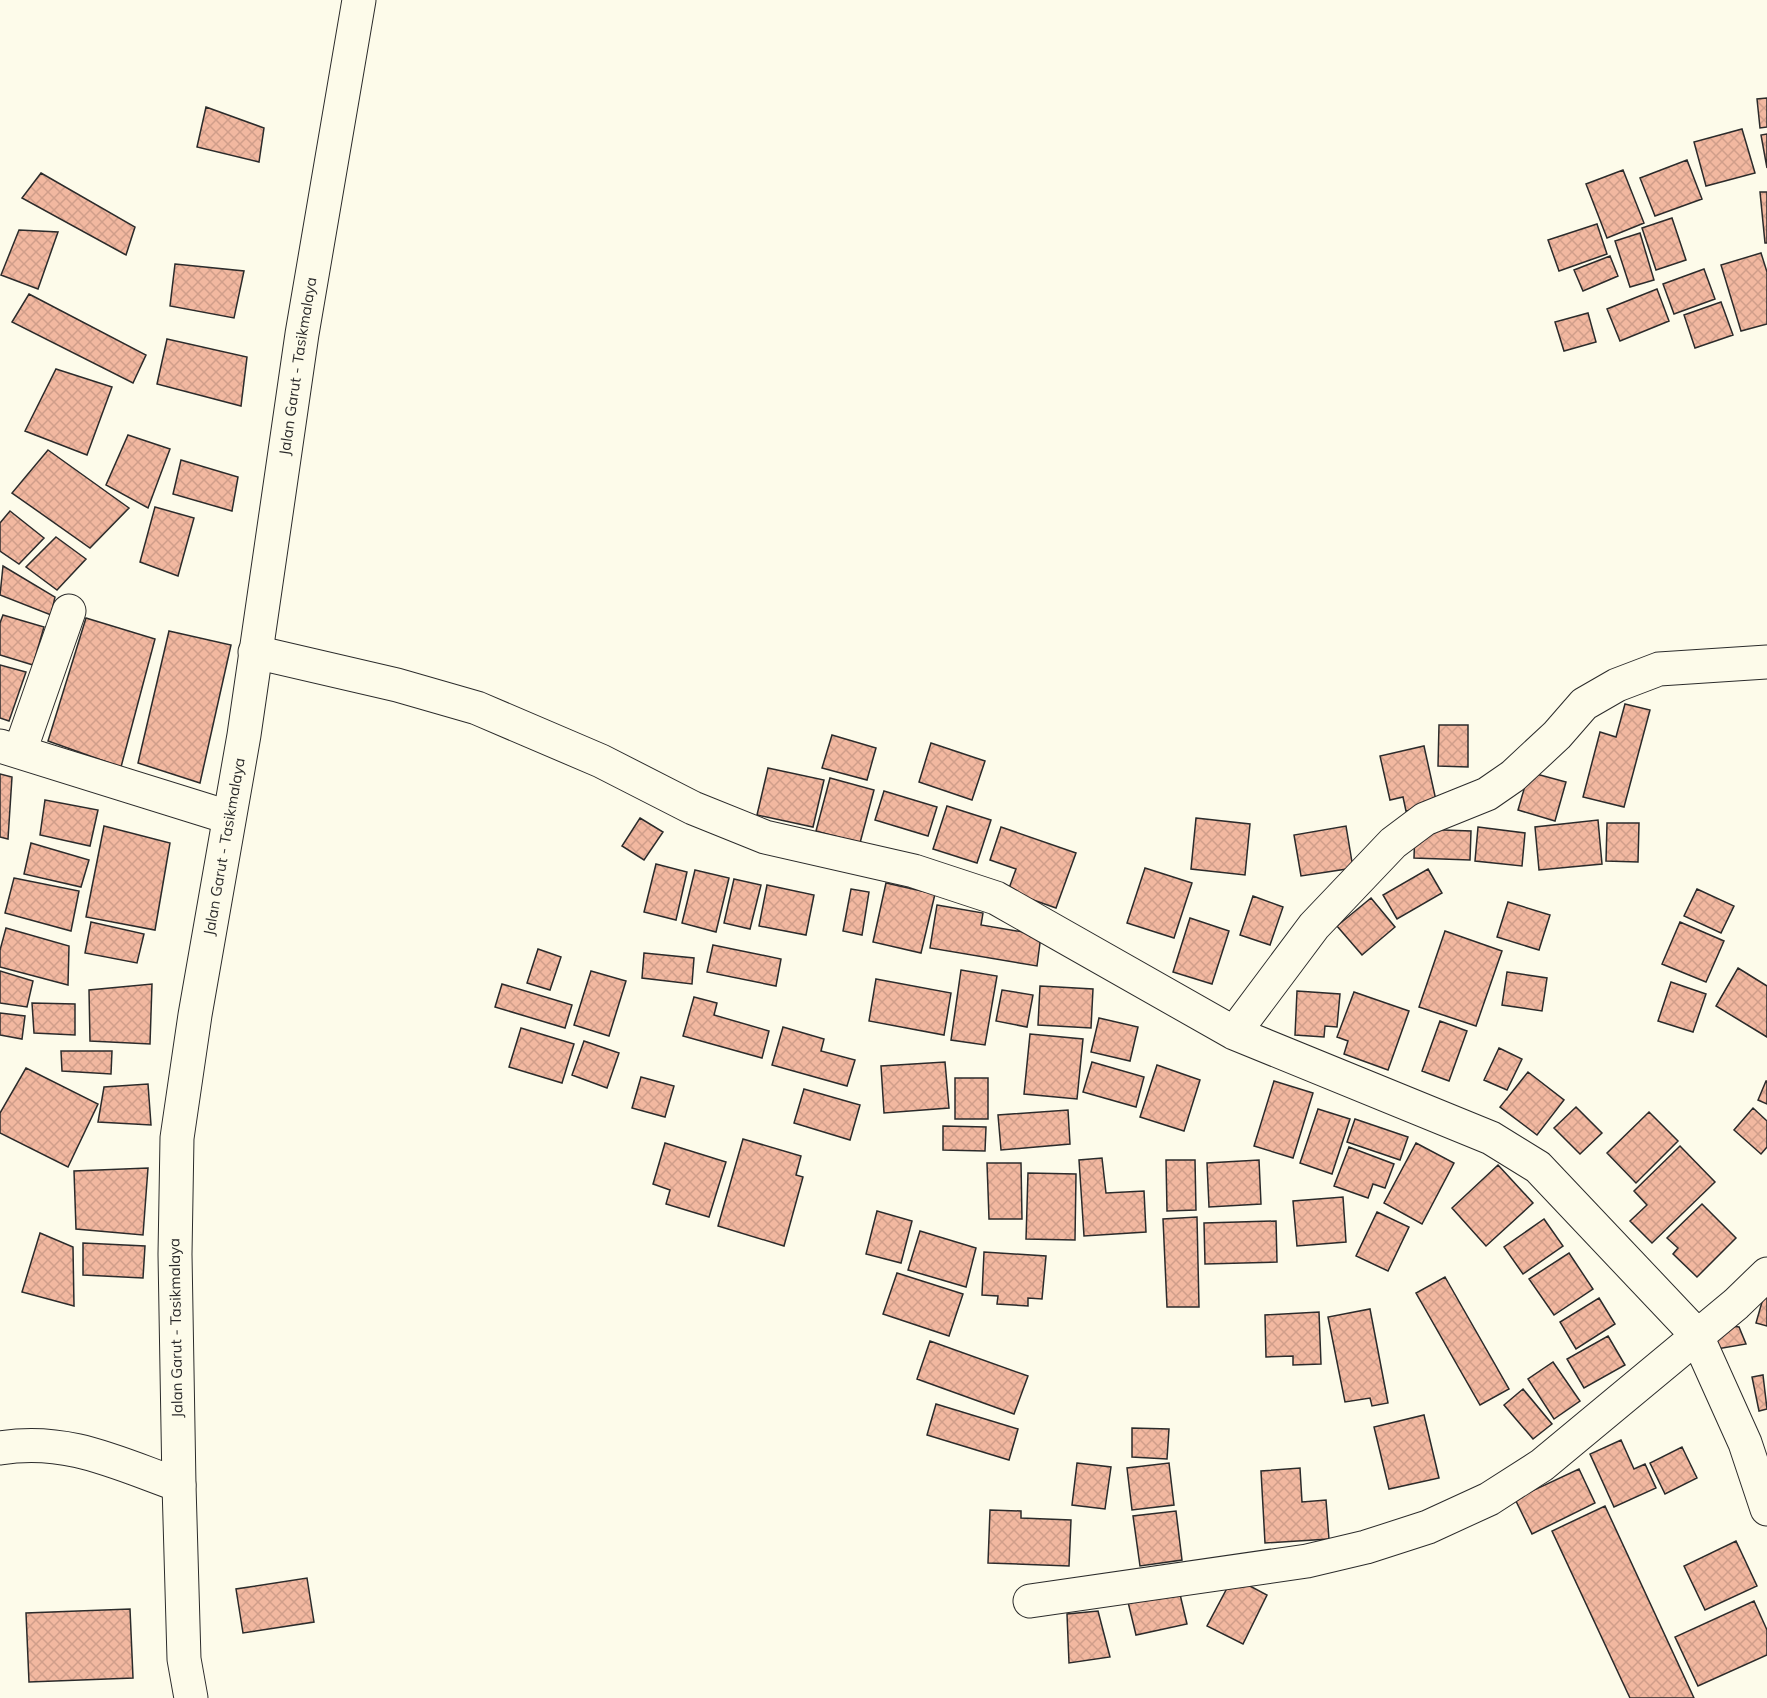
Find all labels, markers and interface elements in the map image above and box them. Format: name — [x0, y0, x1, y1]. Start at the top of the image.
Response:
street label: Jalan Garut - Tasikmalaya — [275, 276, 321, 457]
street label: Jalan Garut - Tasikmalaya — [199, 756, 249, 937]
street label: Jalan Garut - Tasikmalaya — [164, 1238, 187, 1418]

